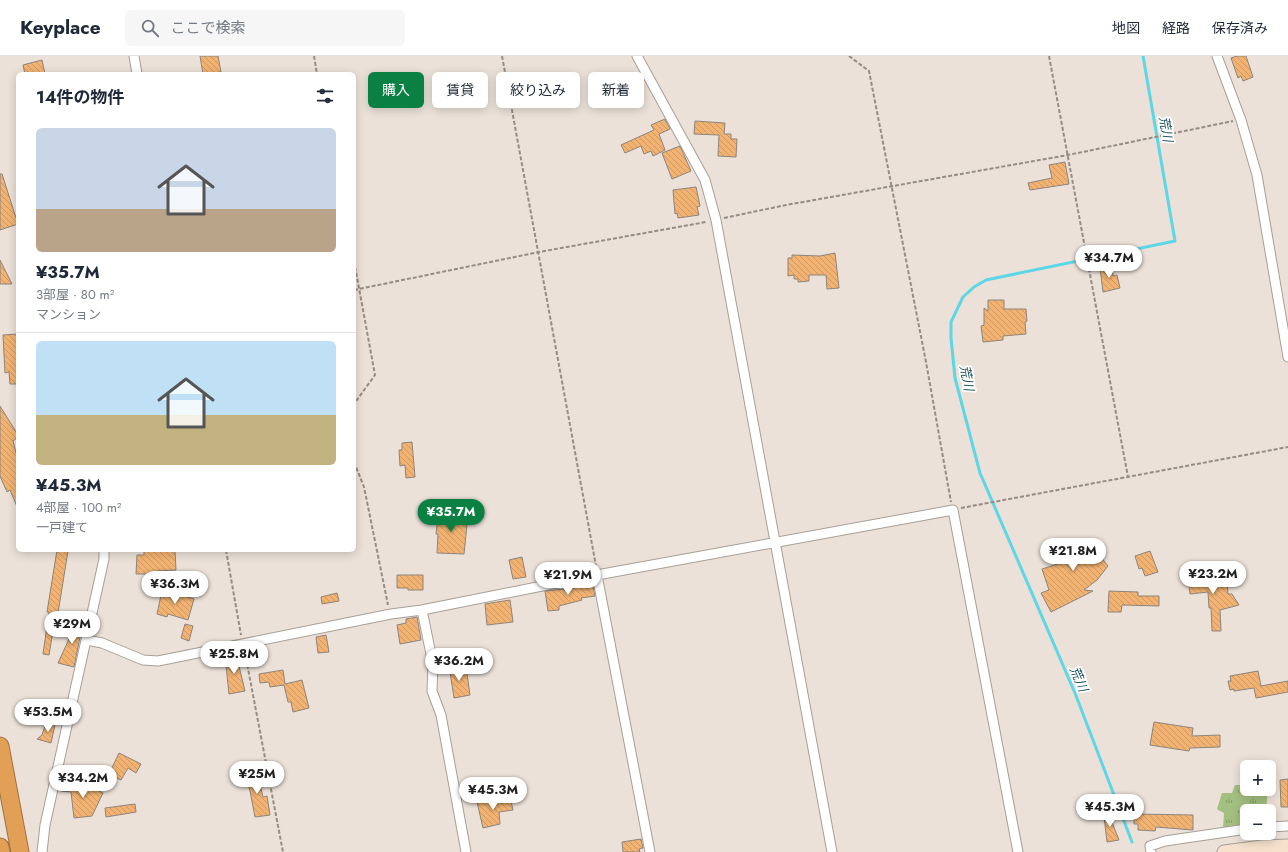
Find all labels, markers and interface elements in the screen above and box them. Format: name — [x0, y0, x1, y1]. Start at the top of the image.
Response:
search box — [125, 10, 405, 46]
text: Keyplace — [20, 14, 101, 41]
icon: search — [139, 17, 161, 39]
text: ここで検索 — [171, 17, 246, 39]
text: 地図 — [1112, 18, 1140, 38]
text: 経路 — [1162, 18, 1190, 38]
text: 保存済み — [1212, 18, 1268, 38]
chip: 購入 — [368, 72, 424, 108]
chip: 賃貸 — [432, 72, 488, 108]
chip: 絞り込み — [496, 72, 580, 108]
chip: 新着 — [588, 72, 644, 108]
text: 14件の物件 — [36, 85, 125, 109]
icon: filters — [314, 85, 336, 107]
water label: 荒川 — [1154, 115, 1178, 145]
icon: home — [150, 154, 222, 226]
pin: ¥34.7M — [1076, 245, 1142, 279]
text: ¥34.7M — [1084, 248, 1134, 267]
text: ¥35.7M — [36, 260, 100, 284]
text: 3部屋 · 80 m² — [36, 285, 114, 304]
text: マンション — [36, 305, 101, 324]
water label: 荒川 — [955, 363, 979, 395]
icon: home — [150, 367, 222, 439]
text: ¥45.3M — [36, 473, 101, 497]
text: 4部屋 · 100 m² — [36, 498, 121, 517]
pin: ¥35.7M — [418, 499, 484, 533]
text: ¥35.7M — [427, 502, 475, 521]
text: 一戸建て — [36, 518, 88, 537]
pin: ¥21.8M — [1040, 538, 1106, 572]
text: ¥21.8M — [1049, 541, 1097, 560]
pin: ¥23.2M — [1180, 561, 1246, 595]
pin: ¥21.9M — [535, 562, 601, 596]
text: ¥23.2M — [1188, 564, 1238, 583]
text: ¥21.9M — [544, 565, 592, 584]
pin: ¥36.3M — [142, 571, 208, 605]
text: ¥36.3M — [150, 574, 200, 593]
pin: ¥29M — [48, 611, 96, 645]
text: ¥29M — [53, 614, 91, 633]
pin: ¥25.8M — [201, 641, 267, 675]
text: ¥25.8M — [209, 644, 259, 663]
pin: ¥36.2M — [426, 648, 492, 682]
text: ¥36.2M — [434, 651, 484, 670]
water label: 荒川 — [1065, 663, 1094, 697]
pin: ¥53.5M — [15, 699, 81, 733]
text: ¥53.5M — [23, 702, 73, 721]
map controls — [1240, 760, 1276, 840]
button: + — [1240, 760, 1276, 796]
pin: ¥25M — [233, 761, 281, 795]
text: ¥25M — [238, 764, 276, 783]
pin: ¥34.2M — [50, 765, 116, 799]
text: ¥34.2M — [58, 768, 108, 787]
pin: ¥45.3M — [460, 777, 526, 811]
text: ¥45.3M — [468, 780, 518, 799]
pin: ¥45.3M — [1077, 794, 1143, 828]
text: ¥45.3M — [1085, 797, 1135, 816]
button: − — [1240, 804, 1276, 840]

